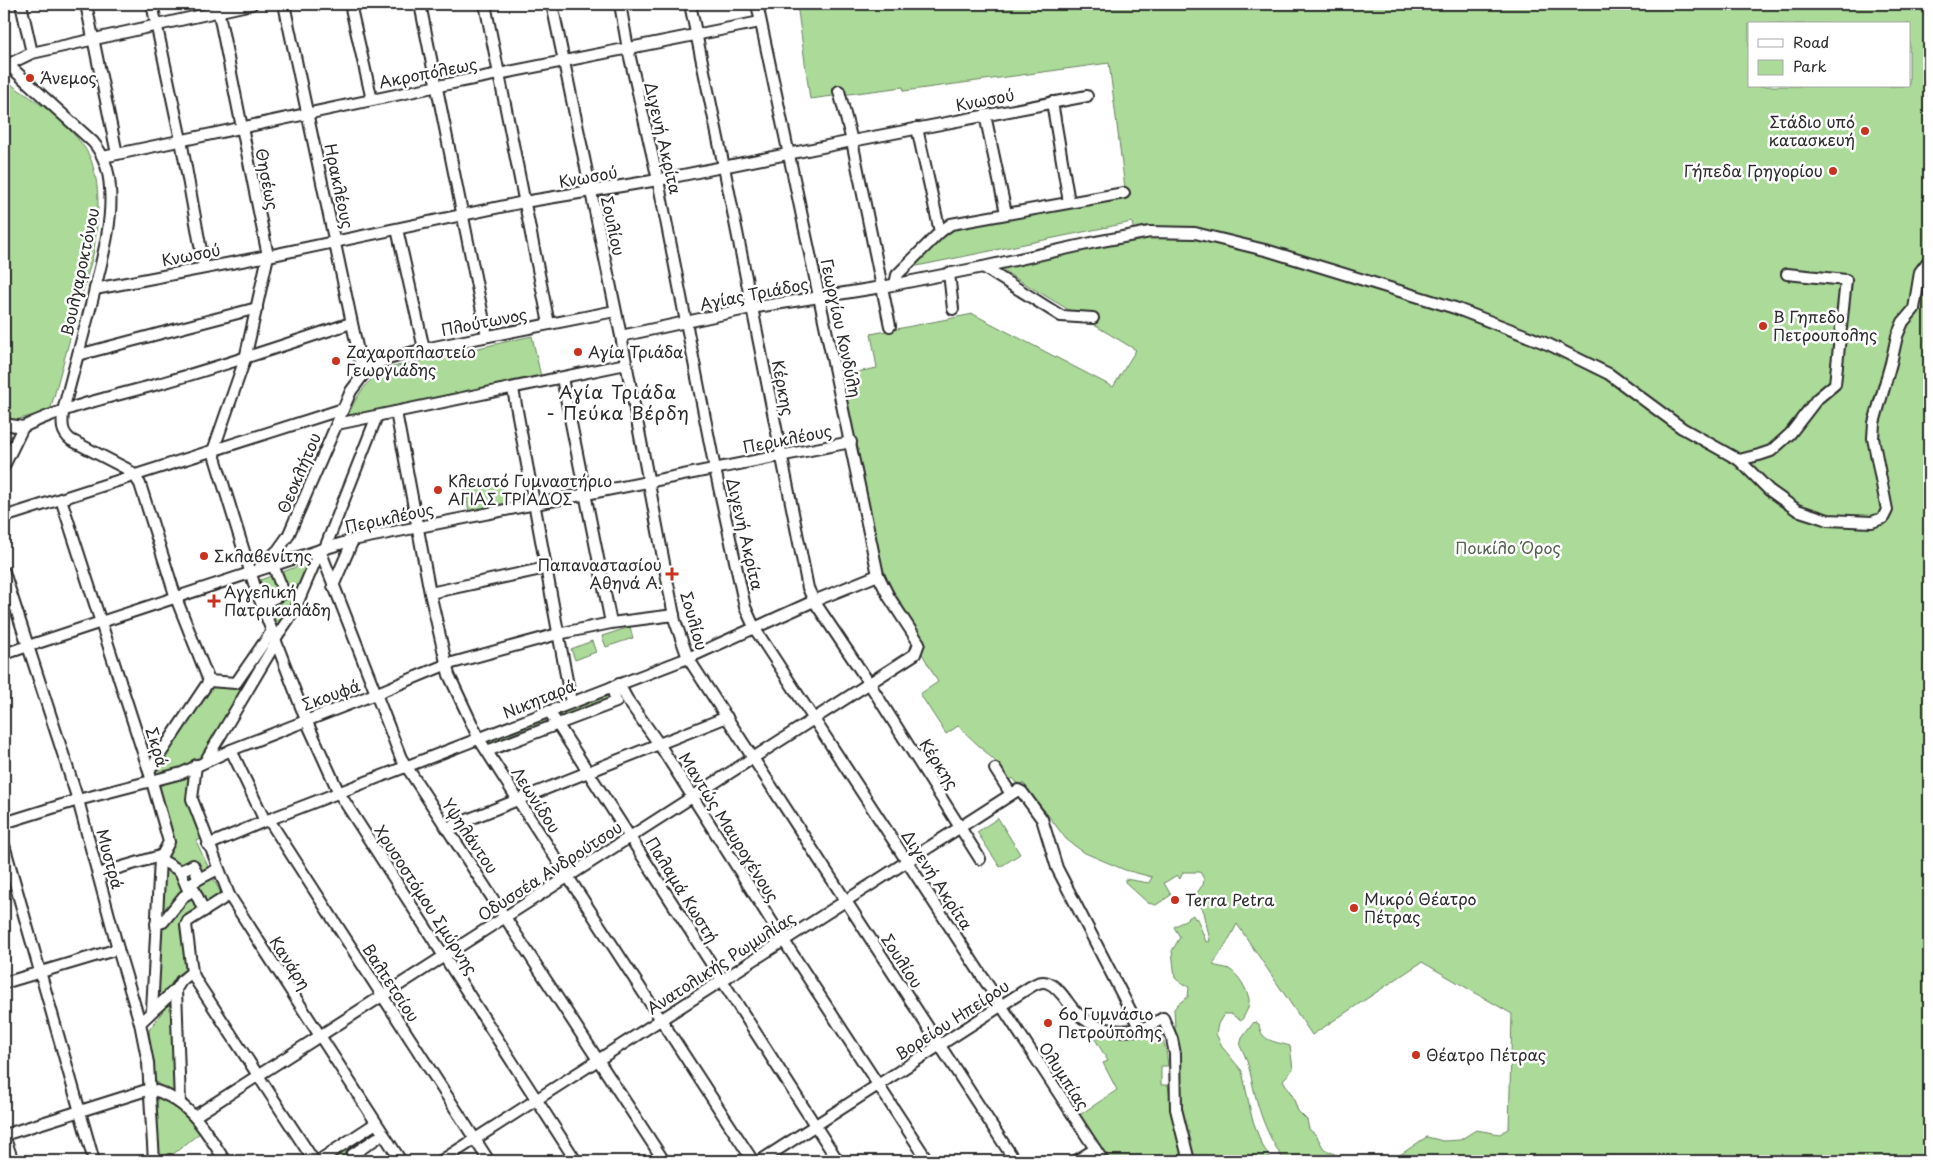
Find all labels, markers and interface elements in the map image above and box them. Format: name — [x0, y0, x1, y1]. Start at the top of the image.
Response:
legend — [1748, 22, 1910, 88]
text: Road — [1793, 30, 1829, 53]
street label: Ακροπόλεως — [377, 51, 479, 93]
text: Park — [1793, 54, 1827, 77]
place label: Άνεμος — [40, 65, 97, 89]
marker: Άνεμος — [24, 72, 36, 84]
street label: Διγενή Ακρίτα — [639, 79, 689, 197]
street label: Κνωσού — [953, 82, 1016, 116]
place label: Στάδιο υπό κατασκευή — [1769, 109, 1855, 151]
marker: Στάδιο υπό κατασκευή — [1859, 125, 1871, 137]
street label: Ηρακλέους — [319, 141, 361, 231]
street label: Θησέως — [250, 146, 286, 212]
place label: Γήπεδα Γρηγορίου — [1684, 158, 1823, 182]
street label: Κνωσού — [557, 159, 619, 193]
marker: Γήπεδα Γρηγορίου — [1827, 165, 1839, 177]
street label: Σουλίου — [596, 194, 632, 258]
street label: Βουλγαροκτόνου — [54, 205, 104, 338]
street label: Κνωσού — [159, 237, 222, 271]
street label: Γεωργίου Κονδύλη — [816, 256, 868, 399]
street label: Αγίας Τριάδος — [697, 271, 810, 315]
street label: Πλούτωνος — [439, 301, 529, 341]
place label: Β Γηπεδο Πετρουπολης — [1773, 304, 1877, 346]
marker: Β Γηπεδο Πετρουπολης — [1757, 320, 1769, 332]
place label: Ζαχαροπλαστείο Γεωργιάδης — [346, 339, 476, 381]
place label: Αγία Τριάδα — [588, 339, 683, 363]
marker: Αγία Τριάδα — [572, 346, 584, 358]
marker: Ζαχαροπλαστείο Γεωργιάδης — [330, 355, 342, 367]
street label: Κέρκης — [767, 358, 801, 418]
district label: Αγία Τριάδα - Πεύκα Βέρδη — [546, 378, 690, 426]
street label: Περικλέους — [740, 418, 833, 458]
street label: Θεοκλήτου — [270, 428, 326, 517]
place label: Κλειστό Γυμναστήριο ΑΓΙΑΣ ΤΡΙΑΔΟΣ — [448, 468, 612, 510]
street label: Διγενή Ακρίτα — [721, 475, 771, 593]
marker: Κλειστό Γυμναστήριο ΑΓΙΑΣ ΤΡΙΑΔΟΣ — [432, 484, 444, 496]
street label: Περικλέους — [342, 496, 436, 538]
park label: Ποικίλο Όρος — [1455, 535, 1561, 559]
place label: Σκλαβενίτης — [214, 543, 312, 567]
marker: Σκλαβενίτης — [198, 550, 210, 562]
place label: Παπαναστασίου Αθηνά Α. — [538, 552, 662, 594]
marker: Παπαναστασίου Αθηνά Α. — [666, 568, 678, 580]
place label: Αγγελική Πατρικαλάδη — [224, 579, 331, 621]
street label: Σουλίου — [675, 588, 715, 653]
marker: Αγγελική Πατρικαλάδη — [208, 595, 220, 607]
street label: Σκουφά — [298, 672, 364, 716]
street label: Νικηταρά — [499, 673, 579, 724]
street label: Σκρά — [141, 724, 175, 770]
street label: Κέρκης — [914, 733, 965, 794]
street label: Μαντώς Μαυρογένους — [674, 747, 786, 906]
street label: Λεωνίδου — [506, 762, 567, 837]
street label: Υψηλάντου — [437, 793, 505, 878]
street label: Οδυσσέα Ανδρούτσου — [472, 814, 627, 926]
street label: Χρυσοστόμου Σμύρνης — [369, 820, 484, 979]
street label: Διγενή Ακρίτα — [897, 825, 979, 935]
street label: Μυστρά — [91, 826, 131, 892]
street label: Παλαμά Κωστή — [641, 832, 725, 947]
place label: Μικρό Θέατρο Πέτρας — [1364, 886, 1477, 928]
place label: Terra Petra — [1185, 887, 1274, 911]
marker: Terra Petra — [1169, 894, 1181, 906]
marker: Μικρό Θέατρο Πέτρας — [1348, 902, 1360, 914]
street label: Ανατολικής Ρωμυλίας — [641, 905, 799, 1019]
street label: Σουλίου — [876, 929, 929, 992]
street label: Κανάρη — [264, 931, 317, 994]
street label: Βαλτετσίου — [358, 939, 426, 1026]
street label: Βορείου Ηπείρου — [890, 973, 1013, 1065]
place label: 6ο Γυμνάσιο Πετρούπολης — [1058, 1001, 1162, 1043]
marker: 6ο Γυμνάσιο Πετρούπολης — [1042, 1017, 1054, 1029]
street label: Ολυμπίας — [1034, 1037, 1096, 1114]
place label: Θέατρο Πέτρας — [1426, 1042, 1546, 1066]
marker: Θέατρο Πέτρας — [1410, 1049, 1422, 1061]

